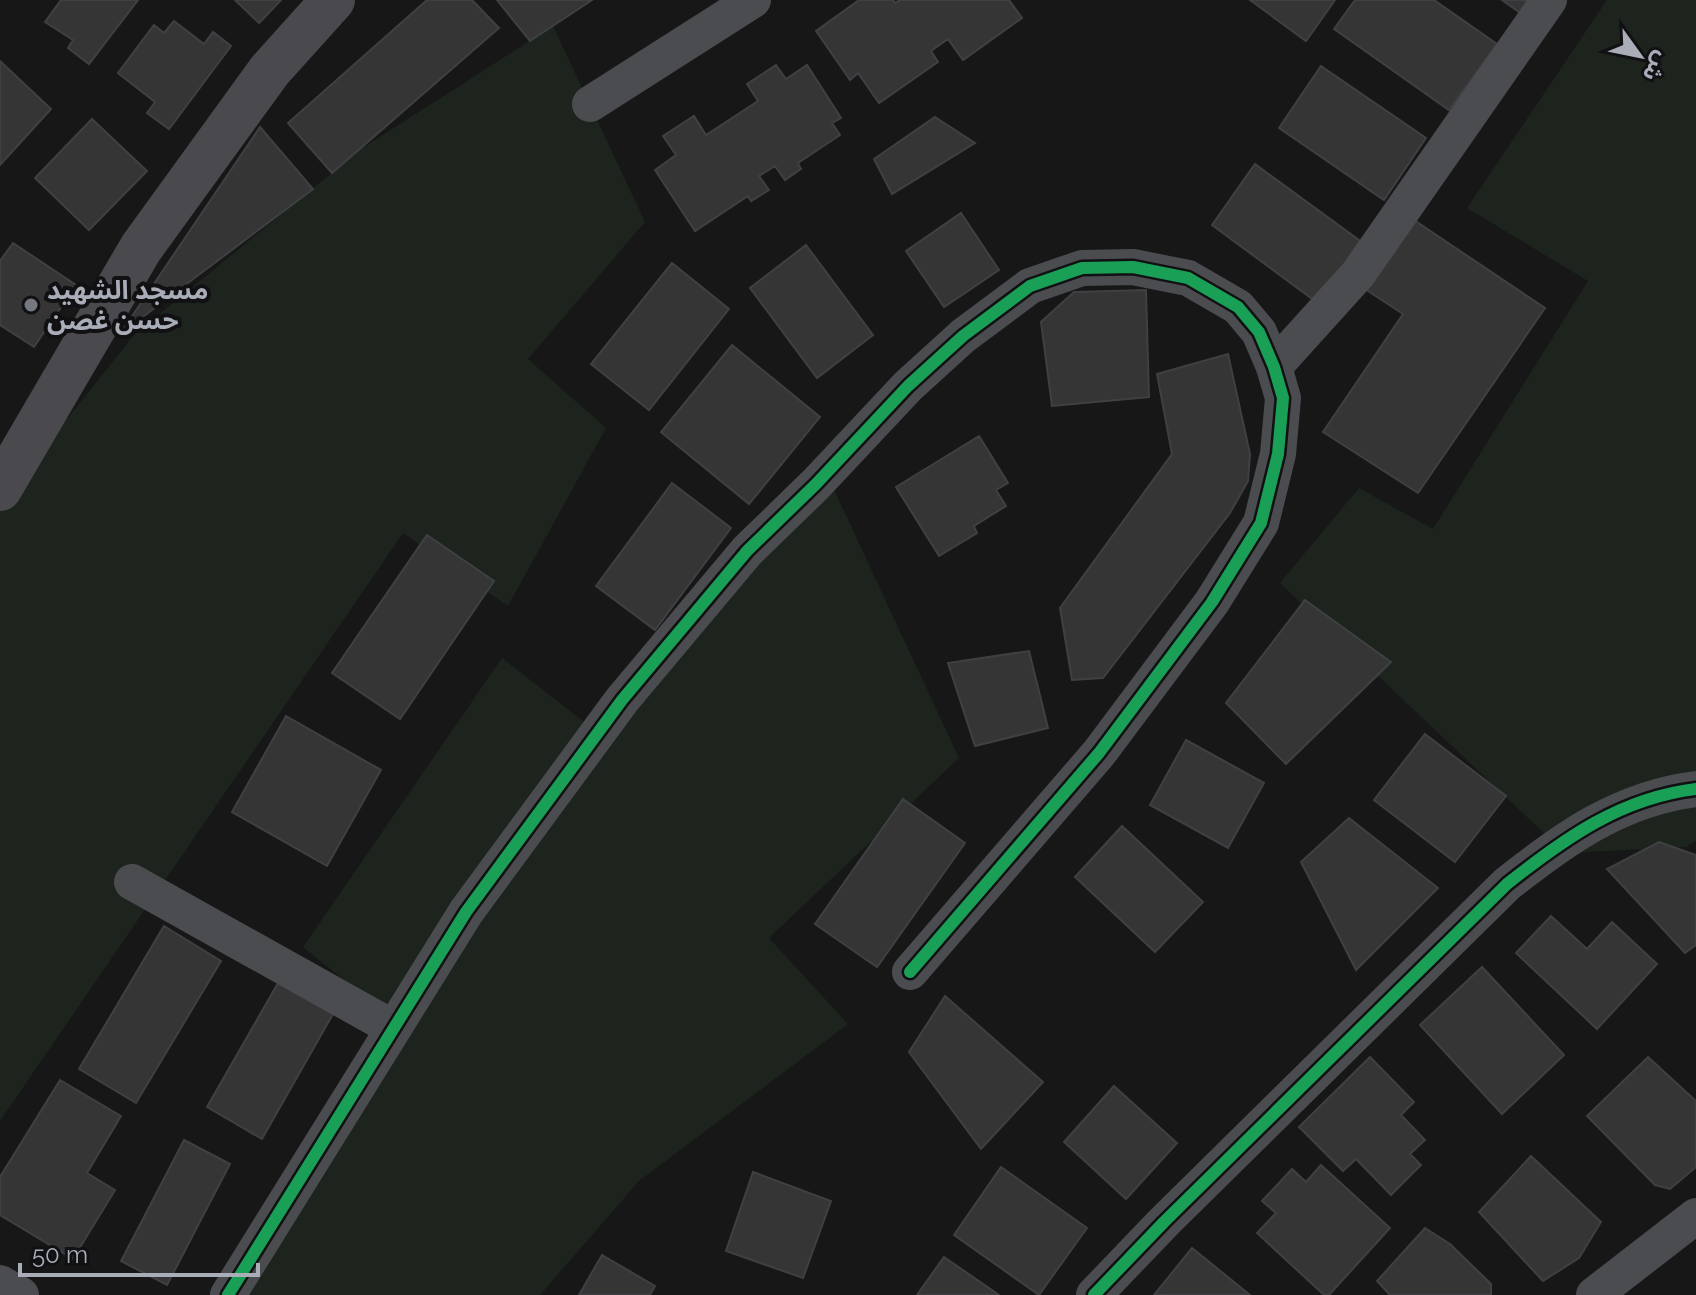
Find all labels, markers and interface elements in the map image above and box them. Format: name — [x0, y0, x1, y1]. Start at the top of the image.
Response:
north arrow — [1600, 16, 1680, 96]
text: ش — [1638, 47, 1676, 87]
place label: مسجد الشهيد حسن غصن — [47, 275, 208, 335]
marker: مسجد الشهيد حسن غصن — [22, 296, 40, 314]
scale bar — [20, 1227, 258, 1277]
text: 50 m — [32, 1240, 88, 1269]

